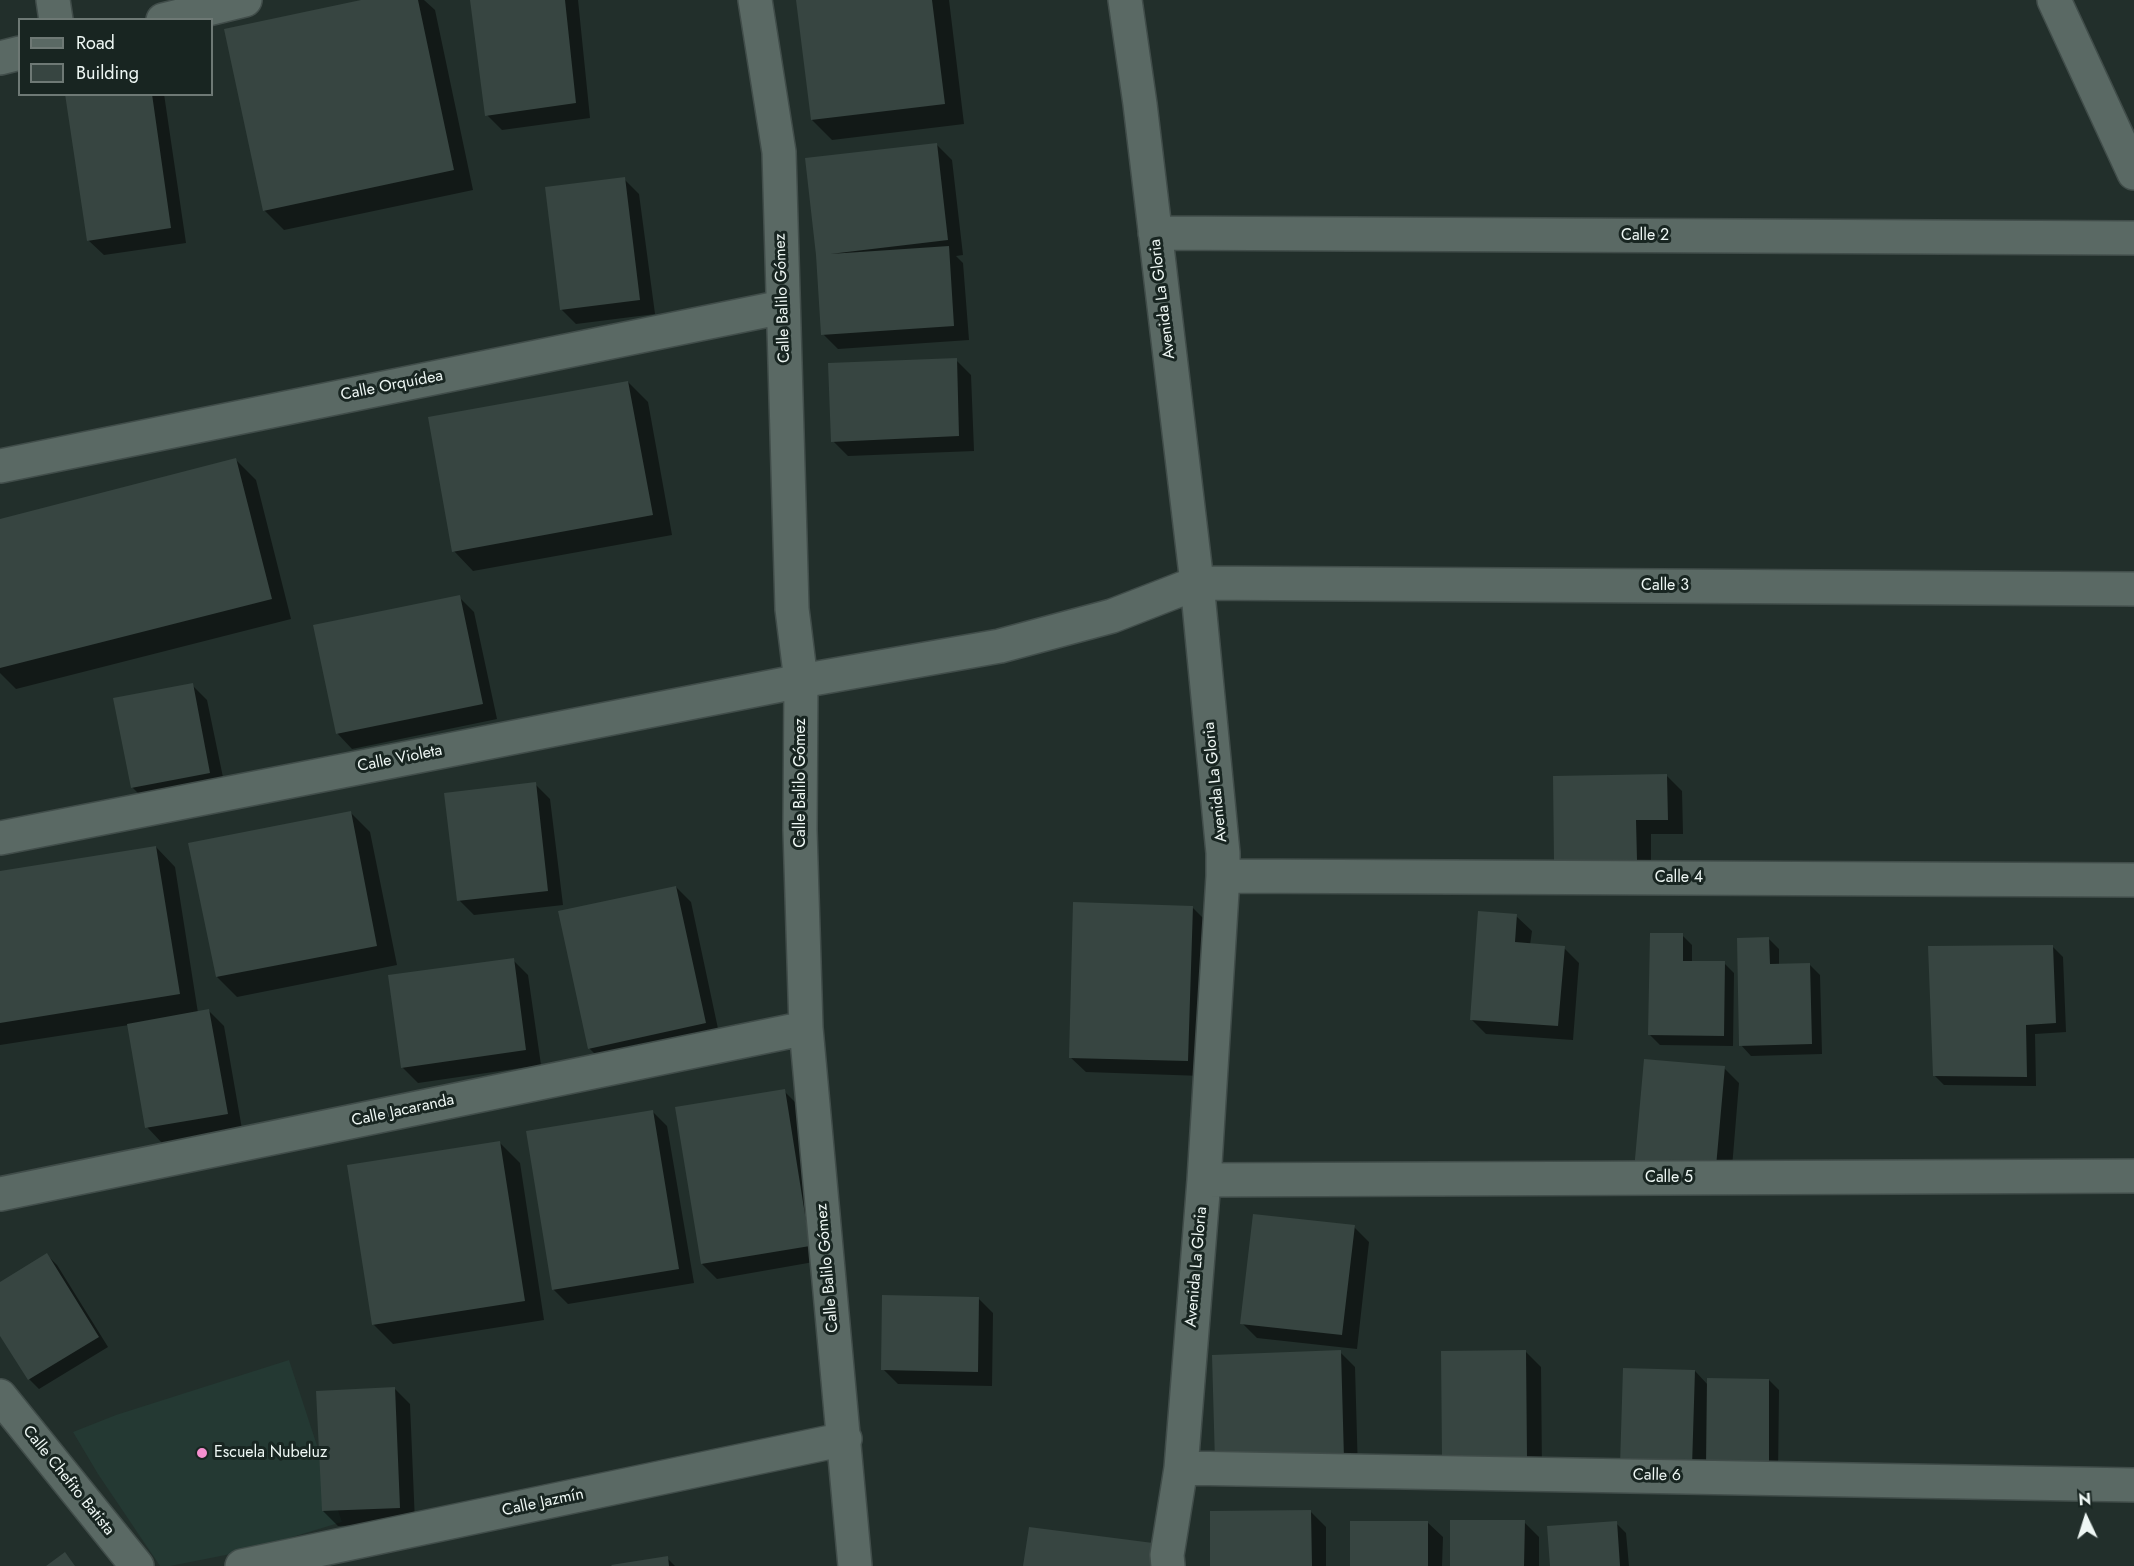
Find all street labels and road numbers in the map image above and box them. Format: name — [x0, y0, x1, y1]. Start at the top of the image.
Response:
street label: Calle 2 — [1621, 226, 1669, 246]
street label: Calle Balilo Gómez — [771, 233, 795, 363]
street label: Avenida La Gloria — [1146, 238, 1180, 360]
street label: Calle Orquídea — [339, 367, 445, 405]
street label: Calle 3 — [1641, 576, 1689, 596]
street label: Calle Balilo Gómez — [791, 718, 811, 848]
street label: Avenida La Gloria — [1200, 721, 1232, 843]
street label: Calle Violeta — [356, 741, 444, 777]
street label: Calle 4 — [1655, 868, 1703, 888]
street label: Calle Jacaranda — [350, 1091, 456, 1131]
street label: Calle 5 — [1645, 1168, 1693, 1188]
street label: Calle Balilo Gómez — [813, 1203, 843, 1333]
street label: Avenida La Gloria — [1182, 1206, 1212, 1328]
street label: Calle Chefito Batista — [18, 1422, 118, 1540]
street label: Calle 6 — [1633, 1466, 1681, 1486]
street label: Calle Jazmín — [500, 1485, 586, 1521]

